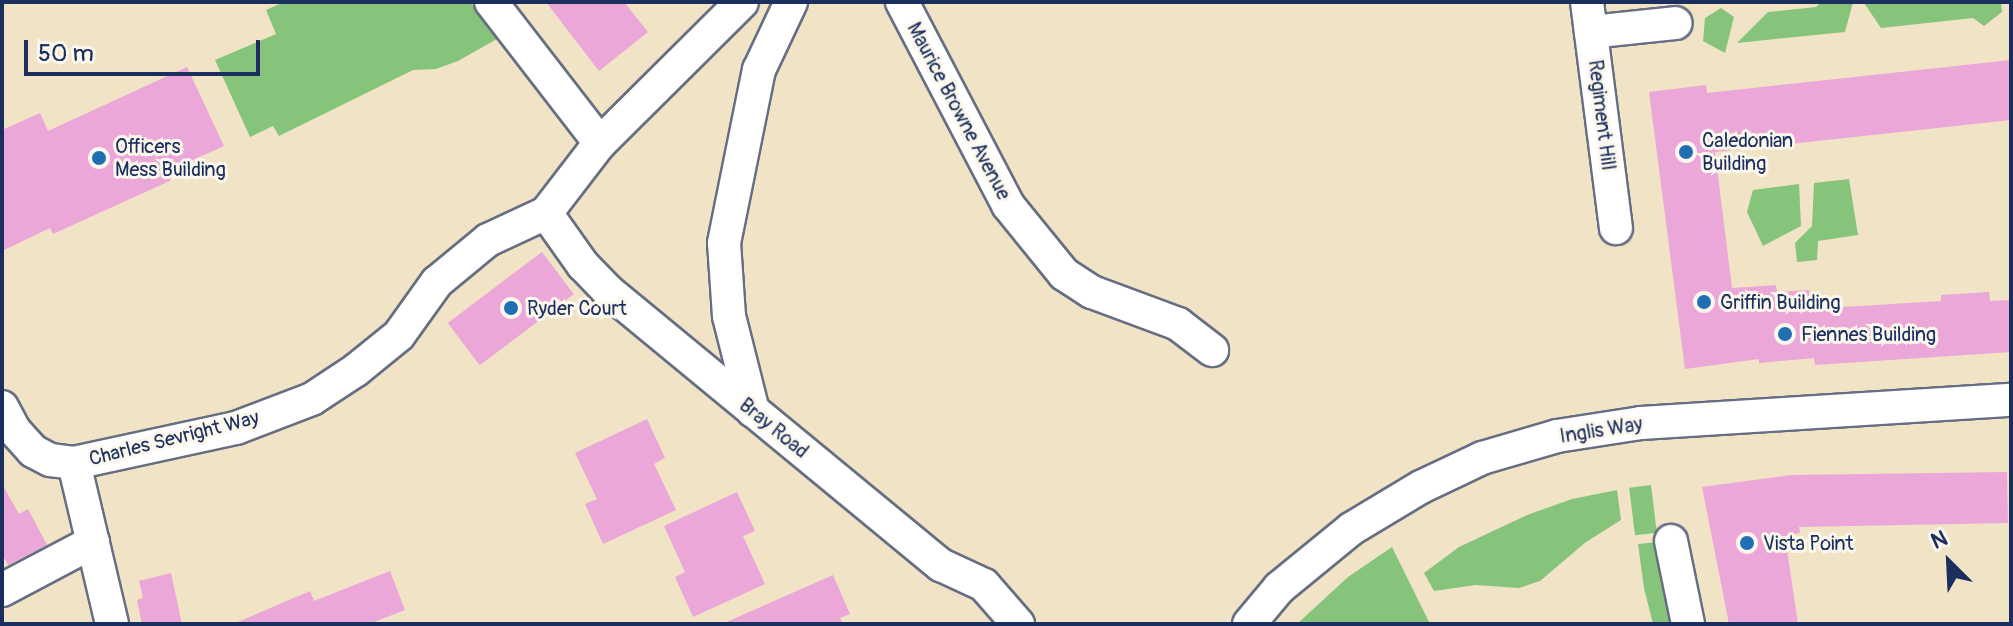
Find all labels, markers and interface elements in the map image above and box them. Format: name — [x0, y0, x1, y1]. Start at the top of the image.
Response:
street label: Maurice Browne Avenue — [902, 18, 1016, 204]
scale bar — [28, 24, 264, 74]
text: 50 m — [38, 39, 94, 68]
street label: Regiment Hill — [1583, 58, 1621, 172]
place label: Caledonian Building — [1702, 128, 1793, 175]
place label: Officers Mess Building — [115, 134, 226, 181]
marker: Caledonian Building — [1677, 143, 1695, 161]
marker: Officers Mess Building — [90, 149, 108, 167]
place label: Griffin Building — [1720, 290, 1840, 314]
marker: Griffin Building — [1695, 293, 1713, 311]
place label: Ryder Court — [527, 296, 627, 320]
marker: Ryder Court — [502, 299, 520, 317]
place label: Fiennes Building — [1801, 322, 1936, 346]
marker: Fiennes Building — [1776, 325, 1794, 343]
street label: Bray Road — [735, 393, 813, 463]
street label: Charles Sevright Way — [87, 405, 261, 471]
street label: Inglis Way — [1558, 412, 1644, 448]
north arrow — [1909, 522, 1989, 602]
text: N — [1927, 524, 1952, 556]
place label: Vista Point — [1763, 531, 1853, 555]
marker: Vista Point — [1738, 534, 1756, 552]

